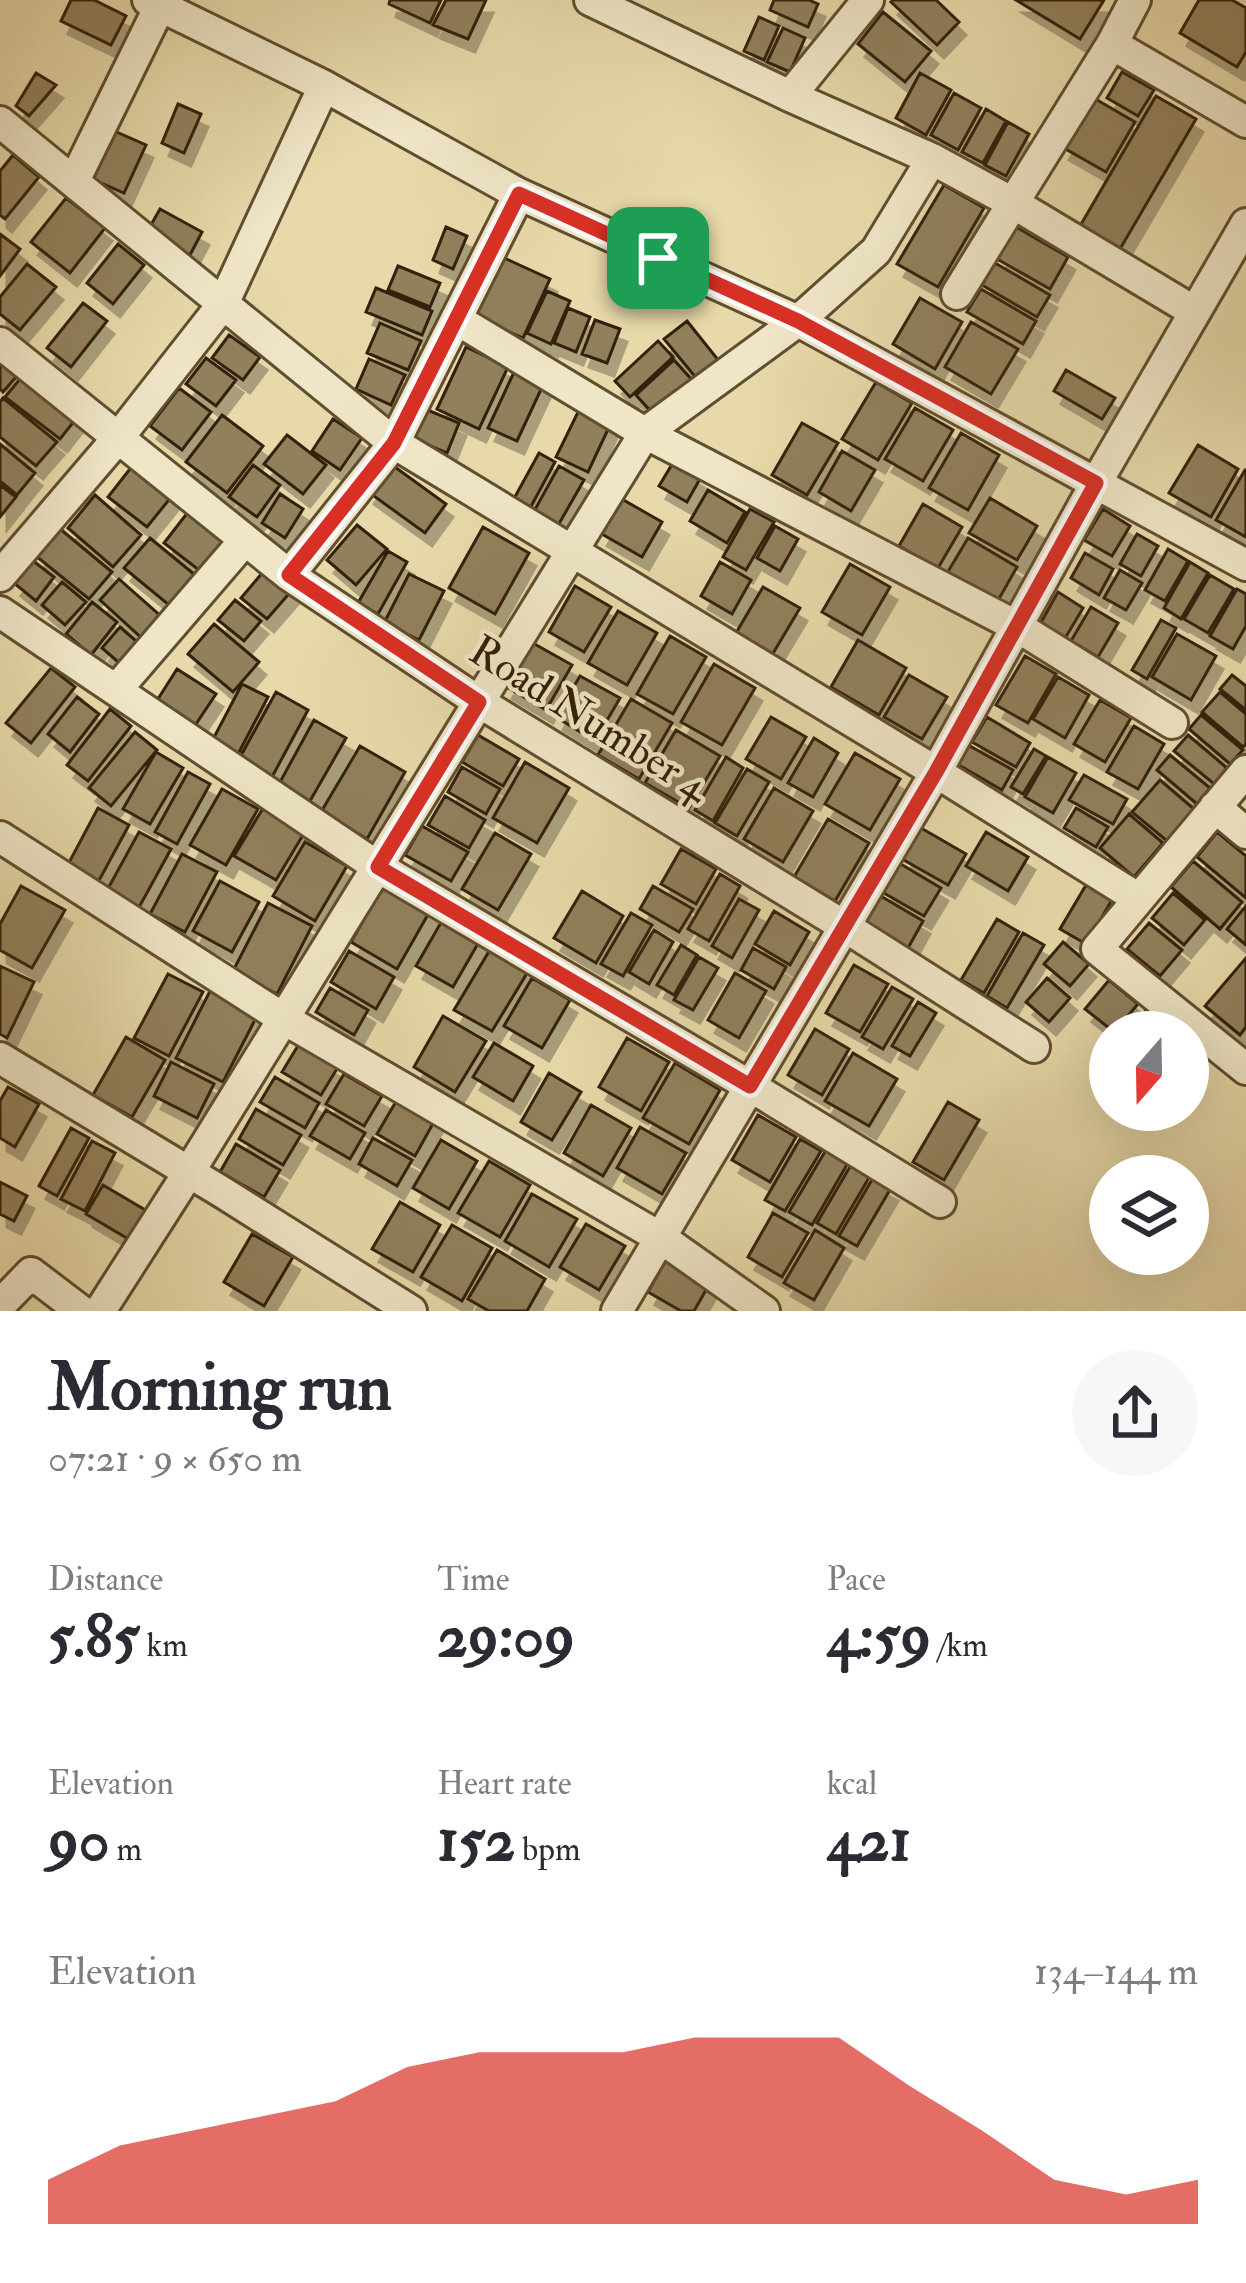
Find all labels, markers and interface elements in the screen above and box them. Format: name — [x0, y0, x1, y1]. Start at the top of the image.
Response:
pin — [607, 207, 709, 309]
icon: arrive — [625, 225, 691, 291]
street label: Road Number 4 — [460, 625, 720, 815]
north arrow — [1089, 1011, 1209, 1131]
map controls — [1089, 1011, 1209, 1275]
button: layers — [1089, 1155, 1209, 1275]
text: Morning run — [48, 1347, 392, 1430]
button: share — [1072, 1350, 1198, 1476]
text: 07:21 · 9 × 650 m — [48, 1434, 302, 1483]
text: Distance — [48, 1559, 163, 1600]
text: Time — [437, 1559, 509, 1600]
text: Pace — [827, 1559, 886, 1600]
text: 5.85 — [48, 1600, 140, 1675]
text: 29:09 — [437, 1600, 575, 1675]
text: 4:59 — [827, 1600, 931, 1675]
text: km — [140, 1625, 188, 1666]
text: /km — [931, 1625, 988, 1666]
text: Elevation — [48, 1763, 174, 1804]
text: Heart rate — [437, 1763, 572, 1804]
text: kcal — [827, 1763, 877, 1804]
text: 90 — [48, 1804, 110, 1879]
text: 152 — [437, 1804, 515, 1879]
text: 421 — [827, 1804, 911, 1879]
text: m — [110, 1829, 142, 1870]
text: bpm — [515, 1829, 581, 1870]
text: Elevation — [48, 1947, 197, 1996]
text: 134–144 m — [1034, 1947, 1198, 1996]

